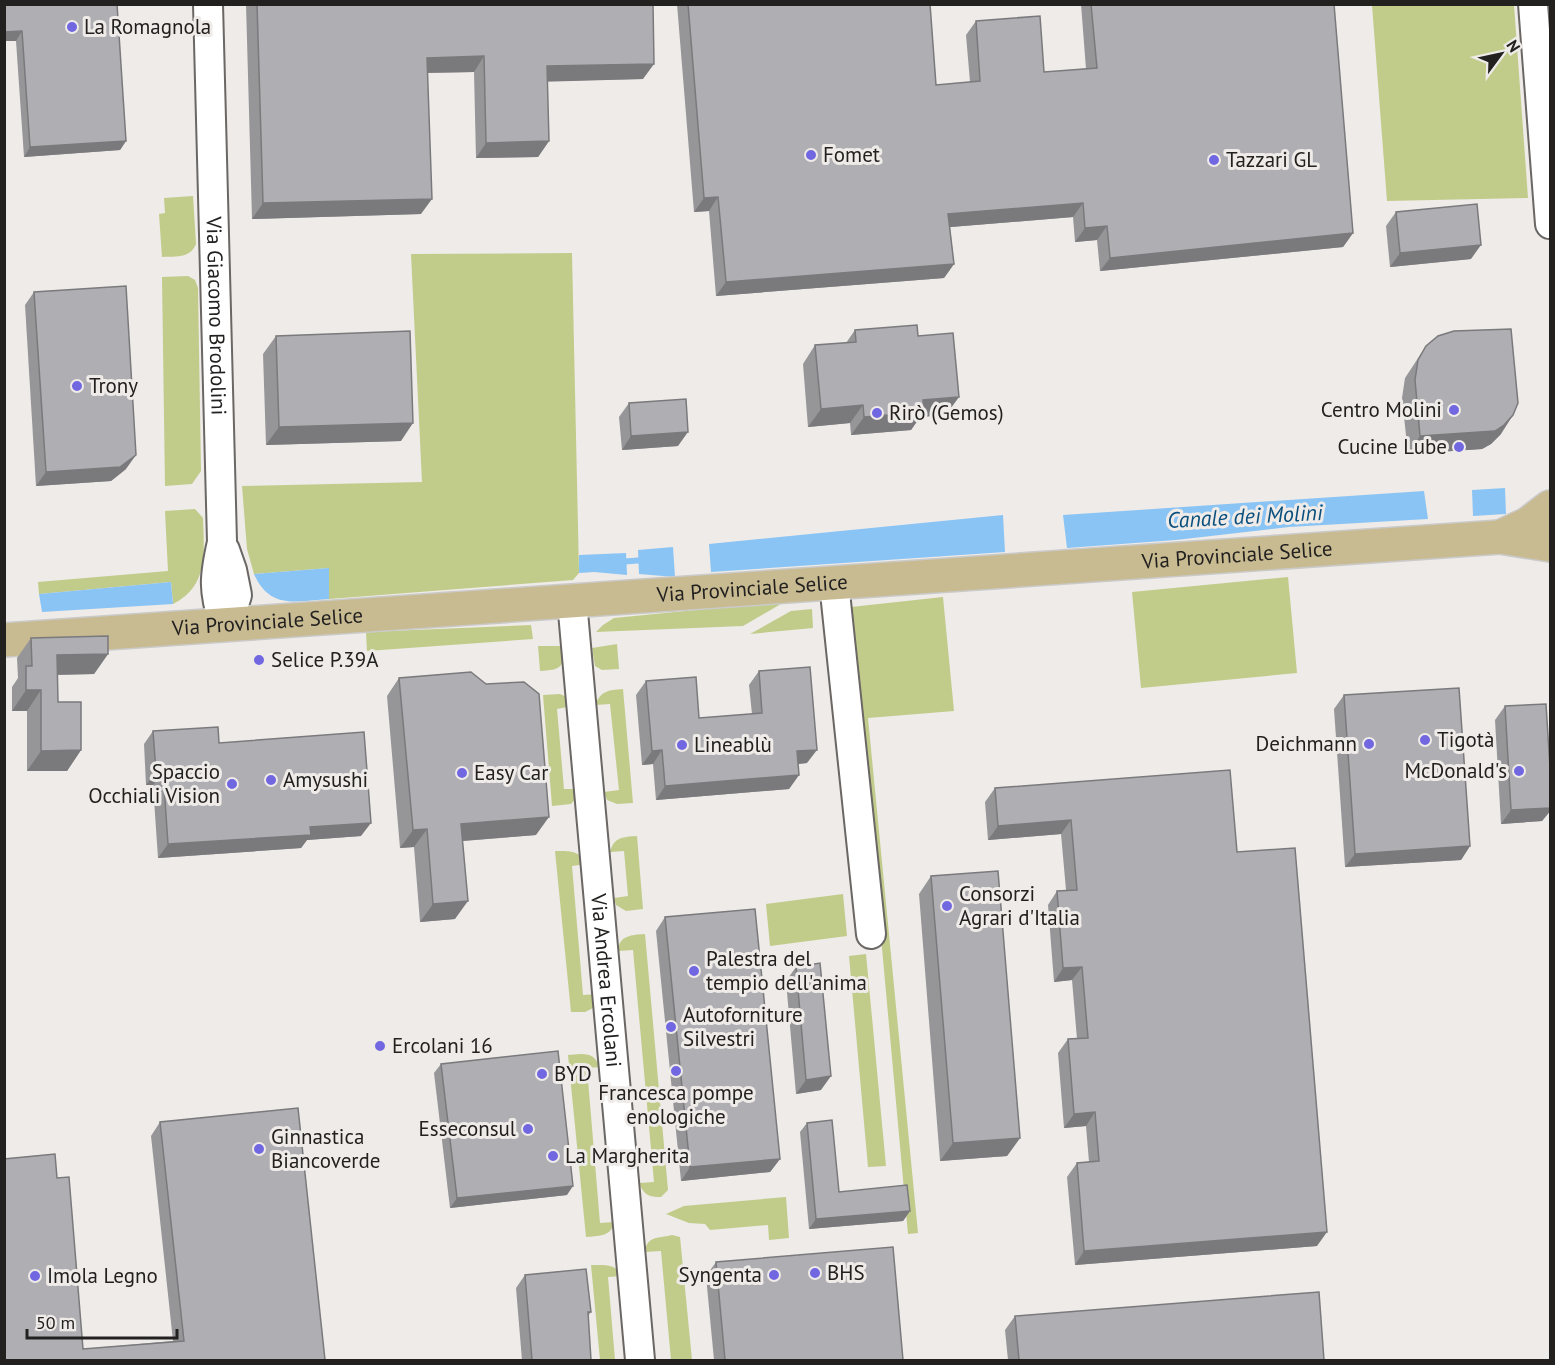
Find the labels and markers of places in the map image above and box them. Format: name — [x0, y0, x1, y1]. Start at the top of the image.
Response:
place label: La Romagnola — [84, 13, 211, 40]
marker: La Romagnola — [65, 20, 79, 34]
place label: Fomet — [823, 141, 880, 168]
place label: Tazzari GL — [1226, 146, 1317, 173]
marker: Fomet — [804, 148, 818, 162]
marker: Tazzari GL — [1207, 153, 1221, 167]
place label: Trony — [89, 372, 138, 399]
marker: Trony — [70, 379, 84, 393]
place label: Centro Molini — [1321, 396, 1442, 423]
place label: Rirò (Gemos) — [889, 399, 1004, 426]
marker: Centro Molini — [1447, 403, 1461, 417]
marker: Rirò (Gemos) — [870, 406, 884, 420]
place label: Cucine Lube — [1337, 433, 1447, 460]
marker: Cucine Lube — [1452, 440, 1466, 454]
place label: Selice P.39A — [271, 646, 379, 673]
marker: Selice P.39A — [252, 653, 266, 667]
place label: Tigotà — [1437, 726, 1494, 753]
place label: Deichmann — [1256, 730, 1357, 757]
place label: Lineablù — [694, 731, 772, 758]
marker: Tigotà — [1418, 733, 1432, 747]
marker: Deichmann — [1362, 737, 1376, 751]
marker: Lineablù — [675, 738, 689, 752]
place label: McDonald's — [1404, 757, 1507, 784]
place label: Spaccio Occhiali Vision — [88, 758, 220, 809]
place label: Easy Car — [474, 759, 548, 786]
marker: McDonald's — [1512, 764, 1526, 778]
place label: Amysushi — [283, 766, 368, 793]
marker: Easy Car — [455, 766, 469, 780]
marker: Amysushi — [264, 773, 278, 787]
marker: Spaccio Occhiali Vision — [225, 777, 239, 791]
place label: Consorzi Agrari d'Italia — [959, 880, 1080, 931]
marker: Consorzi Agrari d'Italia — [940, 899, 954, 913]
place label: Palestra del tempio dell'anima — [706, 945, 867, 996]
marker: Palestra del tempio dell'anima — [687, 964, 701, 978]
place label: Autoforniture Silvestri — [683, 1001, 803, 1052]
marker: Autoforniture Silvestri — [664, 1020, 678, 1034]
place label: Ercolani 16 — [392, 1032, 493, 1059]
marker: Ercolani 16 — [373, 1039, 387, 1053]
place label: BYD — [554, 1060, 592, 1087]
marker: Francesca pompe enologiche — [669, 1064, 683, 1078]
marker: BYD — [535, 1067, 549, 1081]
place label: Francesca pompe enologiche — [598, 1079, 754, 1130]
place label: Esseconsul — [419, 1115, 516, 1142]
marker: Esseconsul — [521, 1122, 535, 1136]
place label: Ginnastica Biancoverde — [271, 1123, 380, 1174]
marker: Ginnastica Biancoverde — [252, 1142, 266, 1156]
place label: La Margherita — [565, 1142, 689, 1169]
marker: La Margherita — [546, 1149, 560, 1163]
place label: BHS — [827, 1259, 865, 1286]
place label: Syngenta — [679, 1261, 762, 1288]
place label: Imola Legno — [47, 1262, 158, 1289]
marker: BHS — [808, 1266, 822, 1280]
marker: Syngenta — [767, 1268, 781, 1282]
marker: Imola Legno — [28, 1269, 42, 1283]

